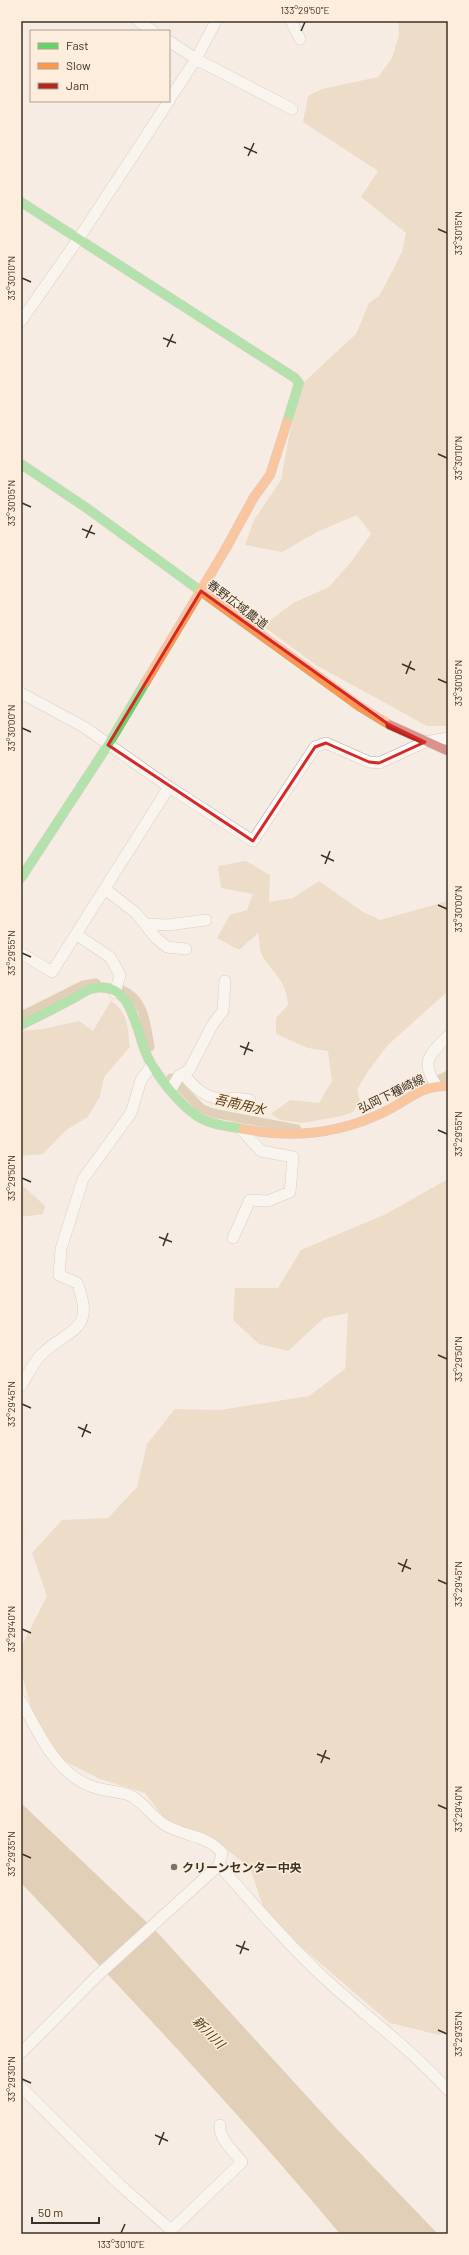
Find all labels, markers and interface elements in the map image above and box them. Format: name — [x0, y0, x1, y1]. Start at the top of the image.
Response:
text: 133°29'50"E — [281, 4, 329, 16]
legend — [30, 30, 170, 102]
text: Fast — [66, 38, 89, 52]
text: Slow — [66, 58, 91, 72]
text: Jam — [66, 78, 89, 92]
text: 33°30'15"N — [452, 211, 464, 255]
text: 33°30'10"N — [5, 256, 17, 300]
text: 33°30'10"N — [452, 436, 464, 480]
text: 33°30'05"N — [5, 480, 17, 526]
street label: 春野広域農道 — [205, 577, 271, 631]
text: 33°30'05"N — [452, 660, 464, 706]
text: 33°30'00"N — [5, 705, 17, 751]
text: 33°30'00"N — [452, 886, 464, 932]
text: 33°29'55"N — [5, 930, 17, 976]
street label: 弘岡下種崎線 — [356, 1071, 426, 1115]
water label: 吾南用水 — [213, 1090, 269, 1118]
text: 33°29'55"N — [452, 1111, 464, 1157]
text: 33°29'50"N — [5, 1155, 17, 1201]
text: 33°29'50"N — [452, 1336, 464, 1382]
text: 33°29'45"N — [5, 1381, 17, 1427]
text: 33°29'45"N — [452, 1561, 464, 1607]
text: 33°29'40"N — [5, 1606, 17, 1652]
text: 33°29'40"N — [452, 1786, 464, 1832]
text: 33°29'35"N — [5, 1831, 17, 1877]
place label: クリーンセンター中央 — [182, 1860, 301, 1874]
marker: クリーンセンター中央 — [169, 1862, 179, 1872]
text: 33°29'35"N — [452, 2011, 464, 2057]
water label: 新川川 — [190, 2013, 230, 2053]
text: 33°29'30"N — [5, 2056, 17, 2102]
scale bar — [32, 2199, 99, 2225]
text: 50 m — [38, 2205, 63, 2219]
text: 133°30'10"E — [97, 2238, 145, 2250]

